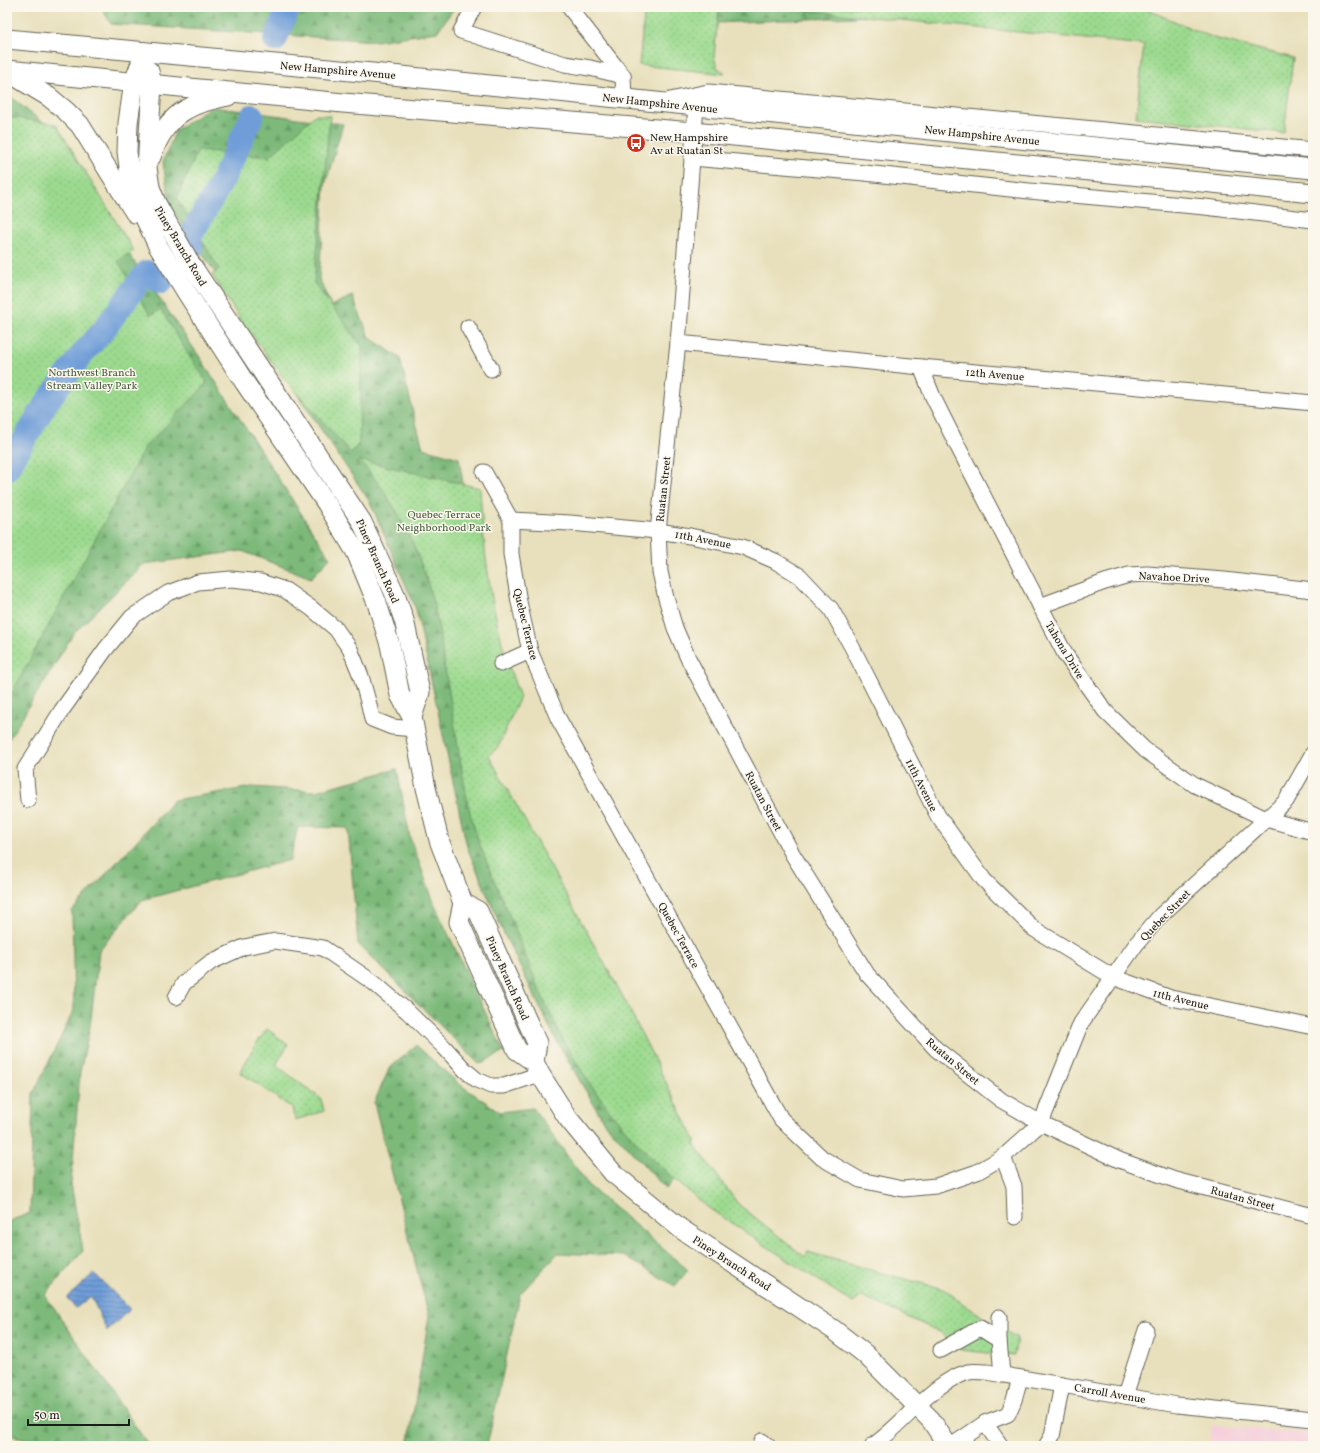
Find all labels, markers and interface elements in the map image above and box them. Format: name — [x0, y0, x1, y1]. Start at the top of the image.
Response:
street label: New Hampshire Avenue — [279, 59, 396, 84]
street label: New Hampshire Avenue — [601, 91, 718, 118]
street label: New Hampshire Avenue — [923, 123, 1040, 150]
place label: New Hampshire Av at Ruatan St — [650, 131, 728, 159]
bus stop icon: New Hampshire Av at Ruatan St — [625, 132, 647, 154]
street label: Piney Branch Road — [150, 204, 210, 290]
street label: 12th Avenue — [965, 365, 1025, 386]
park label: Northwest Branch Stream Valley Park — [47, 366, 137, 394]
street label: Ruatan Street — [654, 455, 675, 523]
park label: Quebec Terrace Neighborhood Park — [397, 508, 491, 536]
street label: Piney Branch Road — [351, 517, 402, 606]
street label: 11th Avenue — [673, 528, 732, 553]
street label: Navahoe Drive — [1138, 569, 1210, 588]
street label: Quebec Terrace — [508, 587, 541, 662]
street label: Tahona Drive — [1041, 619, 1087, 682]
street label: 11th Avenue — [901, 757, 940, 815]
street label: Ruatan Street — [741, 769, 785, 834]
street label: Quebec Street — [1138, 887, 1195, 945]
street label: Quebec Terrace — [653, 900, 702, 971]
street label: Piney Branch Road — [481, 934, 532, 1023]
street label: 11th Avenue — [1151, 986, 1210, 1015]
street label: Ruatan Street — [922, 1035, 982, 1089]
street label: Ruatan Street — [1209, 1184, 1277, 1215]
street label: Piney Branch Road — [689, 1233, 773, 1295]
street label: Carroll Avenue — [1073, 1381, 1147, 1408]
scale bar — [28, 1401, 129, 1427]
text: 50 m — [34, 1408, 60, 1424]

